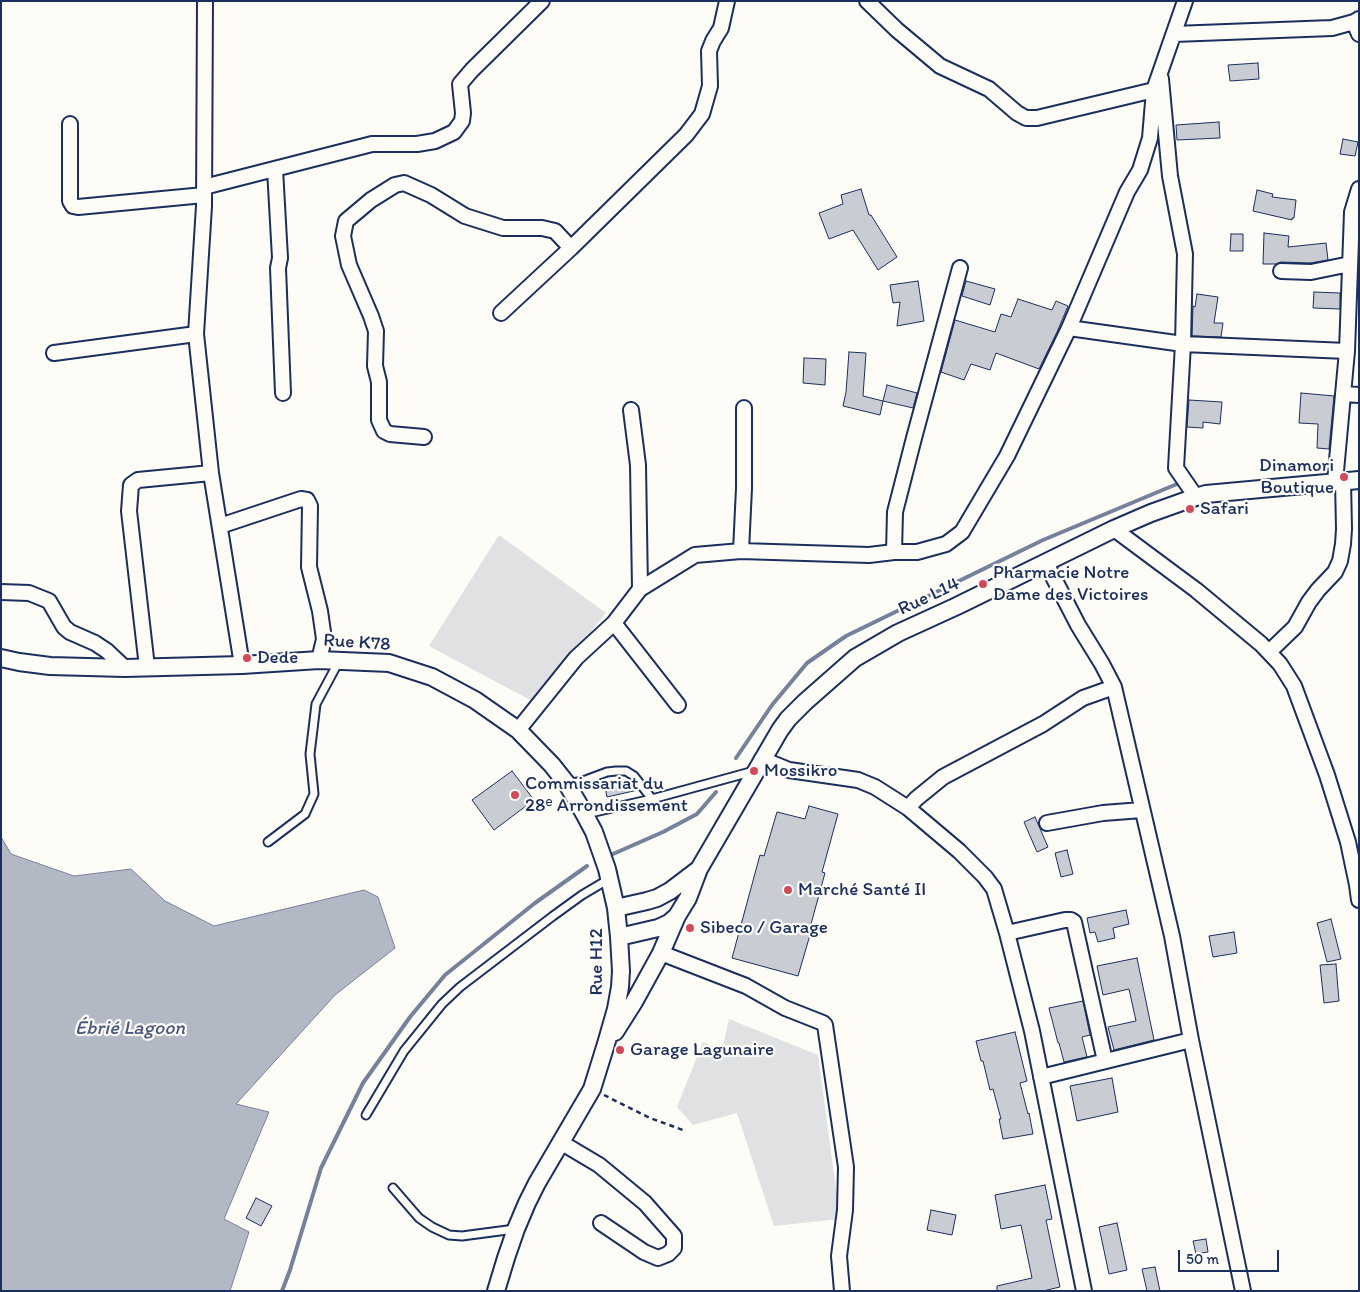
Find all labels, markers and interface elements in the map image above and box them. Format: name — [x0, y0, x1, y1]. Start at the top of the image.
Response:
place label: Dinamori Boutique — [1259, 455, 1334, 499]
marker: Dinamori Boutique — [1338, 471, 1350, 483]
place label: Safari — [1200, 498, 1249, 520]
marker: Safari — [1184, 503, 1196, 515]
place label: Pharmacie Notre Dame des Victoires — [993, 562, 1149, 606]
street label: Rue L14 — [895, 573, 963, 621]
marker: Pharmacie Notre Dame des Victoires — [977, 578, 989, 590]
street label: Rue K78 — [323, 629, 391, 657]
place label: Dede — [257, 647, 298, 669]
marker: Dede — [241, 652, 253, 664]
place label: Mossikro — [764, 760, 837, 782]
marker: Mossikro — [748, 765, 760, 777]
place label: Commissariat du 28ᵉ Arrondissement — [525, 773, 688, 817]
marker: Commissariat du 28ᵉ Arrondissement — [509, 789, 521, 801]
place label: Marché Santé II — [798, 879, 926, 901]
marker: Marché Santé II — [782, 884, 794, 896]
place label: Sibeco / Garage — [700, 917, 828, 939]
marker: Sibeco / Garage — [684, 922, 696, 934]
street label: Rue H12 — [586, 928, 608, 996]
water label: Ébrié Lagoon — [75, 1017, 185, 1041]
place label: Garage Lagunaire — [630, 1039, 774, 1061]
marker: Garage Lagunaire — [614, 1044, 626, 1056]
scale bar — [1180, 1240, 1281, 1272]
text: 50 m — [1186, 1250, 1219, 1268]

